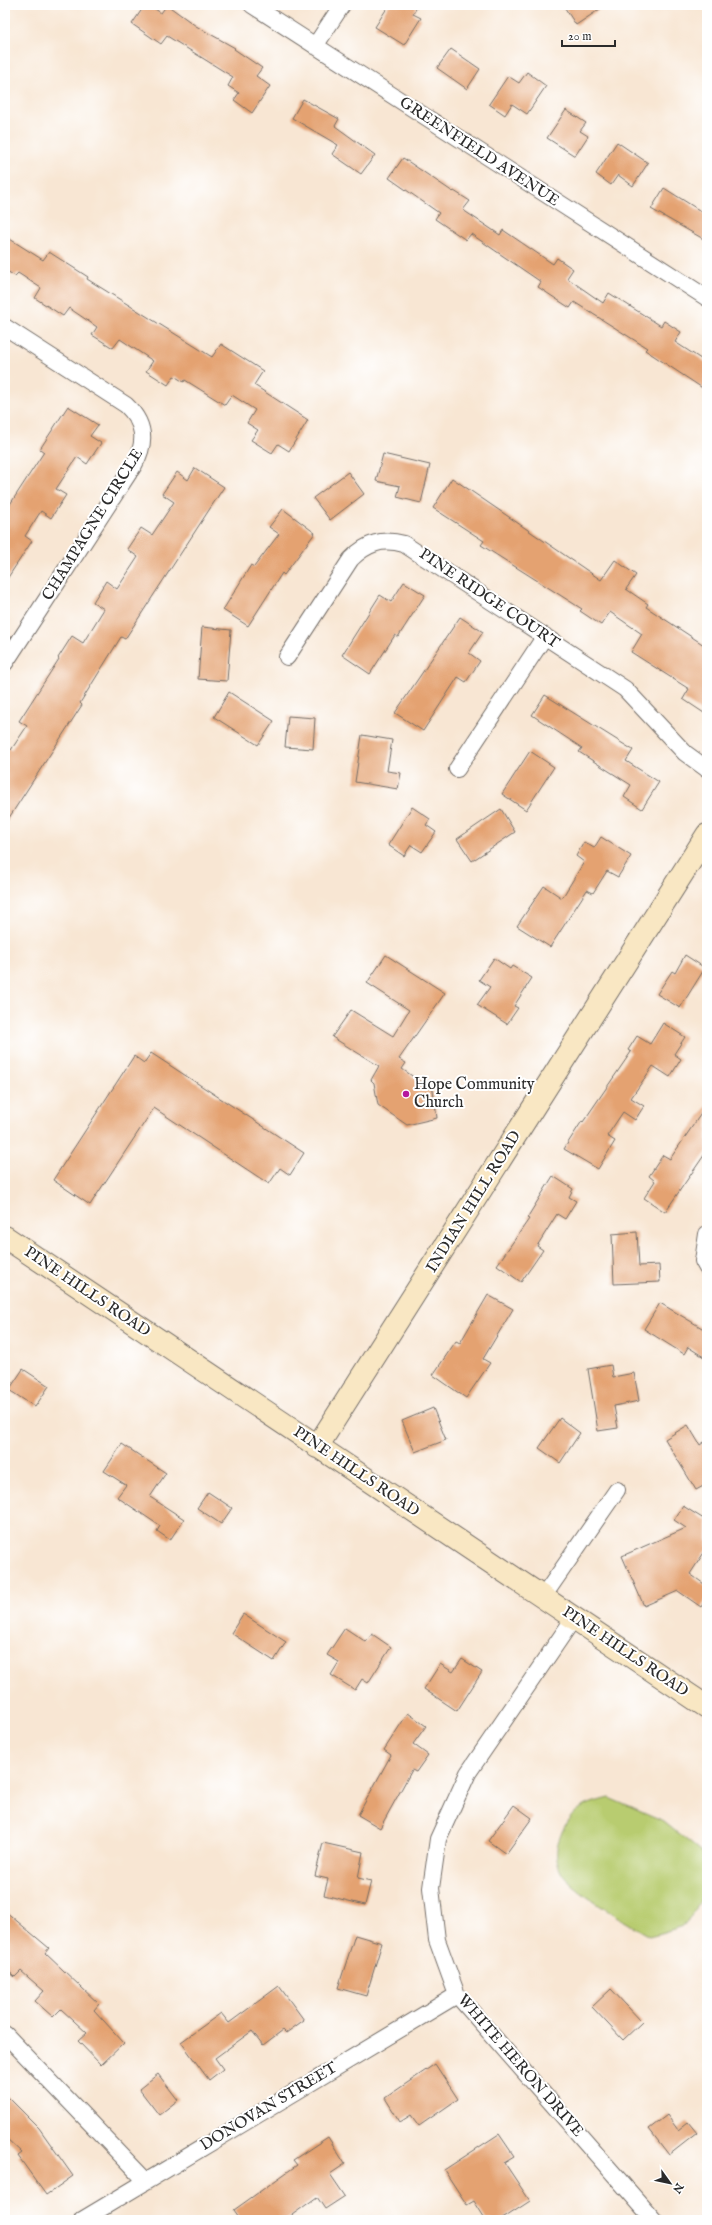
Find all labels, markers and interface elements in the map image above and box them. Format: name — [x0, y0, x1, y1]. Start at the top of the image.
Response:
scale bar — [562, 22, 615, 48]
text: 20 m — [568, 29, 591, 44]
street label: GREENFIELD AVENUE — [395, 93, 563, 211]
street label: CHAMPAGNE CIRCLE — [38, 445, 148, 605]
street label: PINE RIDGE COURT — [415, 545, 563, 654]
place label: Hope Community Church — [414, 1075, 535, 1113]
marker: Hope Community Church — [401, 1089, 411, 1099]
street label: INDIAN HILL ROAD — [422, 1127, 526, 1277]
street label: PINE HILLS ROAD — [20, 1242, 154, 1342]
street label: PINE HILLS ROAD — [289, 1422, 423, 1522]
street label: PINE HILLS ROAD — [558, 1602, 692, 1702]
street label: WHITE HERON DRIVE — [453, 1991, 587, 2141]
street label: DONOVAN STREET — [197, 2058, 341, 2156]
north arrow — [650, 2163, 690, 2203]
text: N — [669, 2179, 687, 2196]

